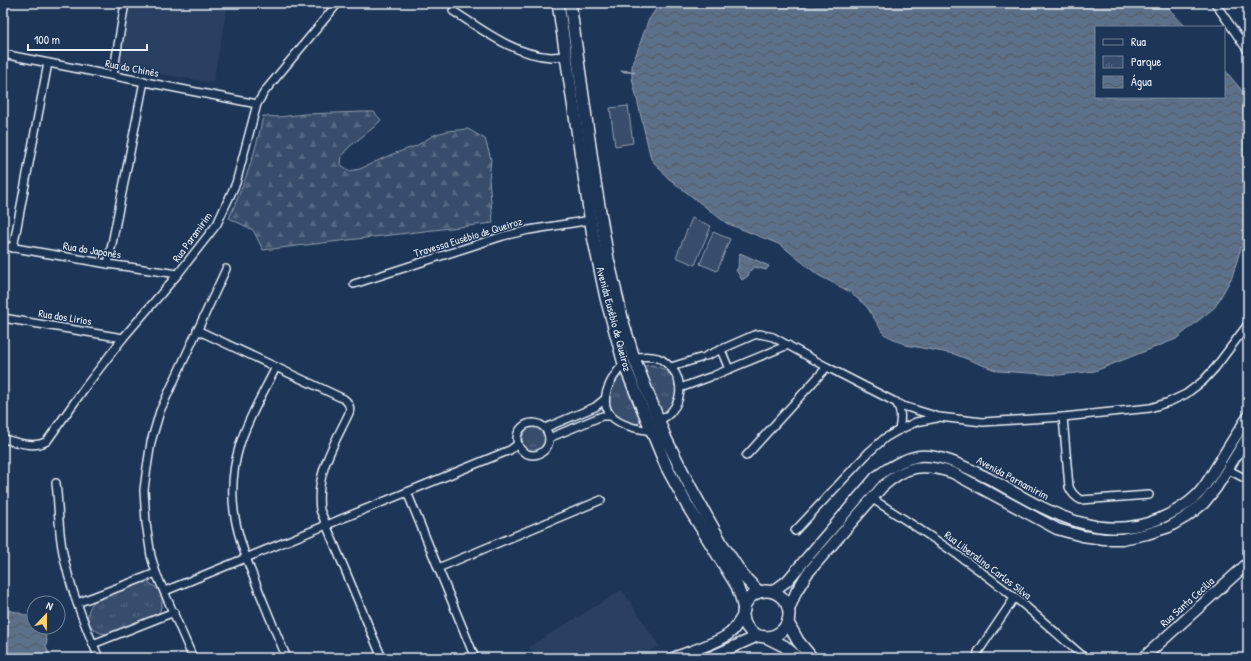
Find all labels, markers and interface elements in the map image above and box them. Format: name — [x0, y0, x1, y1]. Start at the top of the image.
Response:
scale bar — [28, 26, 147, 52]
legend — [1095, 26, 1225, 98]
text: 100 m — [34, 31, 60, 48]
text: Rua — [1131, 33, 1146, 50]
text: Parque — [1131, 53, 1161, 70]
street label: Rua do Chinês — [104, 56, 160, 80]
text: Água — [1131, 73, 1152, 90]
street label: Rua Paramirim — [169, 209, 215, 265]
street label: Travessa Eusébio de Queiroz — [412, 214, 524, 260]
street label: Rua do Japonês — [62, 239, 122, 261]
street label: Avenida Eusébio de Queiroz — [593, 265, 635, 373]
street label: Rua dos Lirios — [37, 306, 93, 328]
street label: Avenida Parnamirim — [974, 453, 1052, 503]
street label: Rua Liberalino Carlos Silva — [942, 528, 1035, 603]
street label: Rua Santa Cecilia — [1157, 574, 1217, 630]
north arrow — [26, 595, 66, 635]
text: N — [44, 598, 55, 613]

